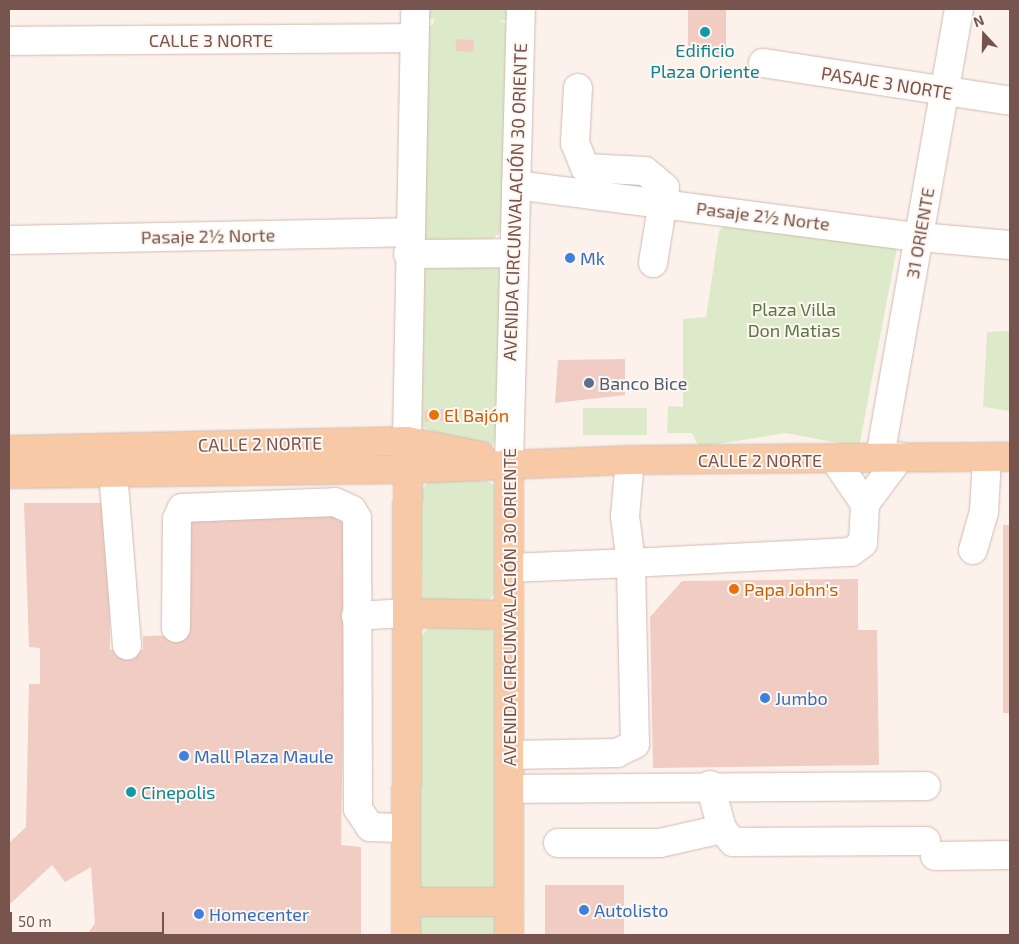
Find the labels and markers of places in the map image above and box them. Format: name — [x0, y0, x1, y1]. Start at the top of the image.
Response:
marker: Edificio Plaza Oriente — [699, 26, 711, 38]
place label: Edificio Plaza Oriente — [650, 40, 760, 82]
place label: Mk — [580, 247, 605, 269]
marker: Mk — [564, 252, 576, 264]
place label: Banco Bice — [599, 372, 687, 394]
marker: Banco Bice — [583, 377, 595, 389]
place label: El Bajón — [444, 404, 510, 426]
marker: El Bajón — [428, 409, 440, 421]
place label: Papa John's — [744, 578, 839, 600]
marker: Papa John's — [728, 583, 740, 595]
place label: Jumbo — [775, 687, 828, 709]
marker: Jumbo — [759, 692, 771, 704]
place label: Mall Plaza Maule — [194, 745, 334, 767]
marker: Mall Plaza Maule — [178, 750, 190, 762]
place label: Cinepolis — [141, 781, 215, 803]
marker: Cinepolis — [125, 786, 137, 798]
place label: Autolisto — [594, 899, 669, 921]
place label: Homecenter — [209, 903, 309, 925]
marker: Autolisto — [578, 904, 590, 916]
marker: Homecenter — [193, 908, 205, 920]

